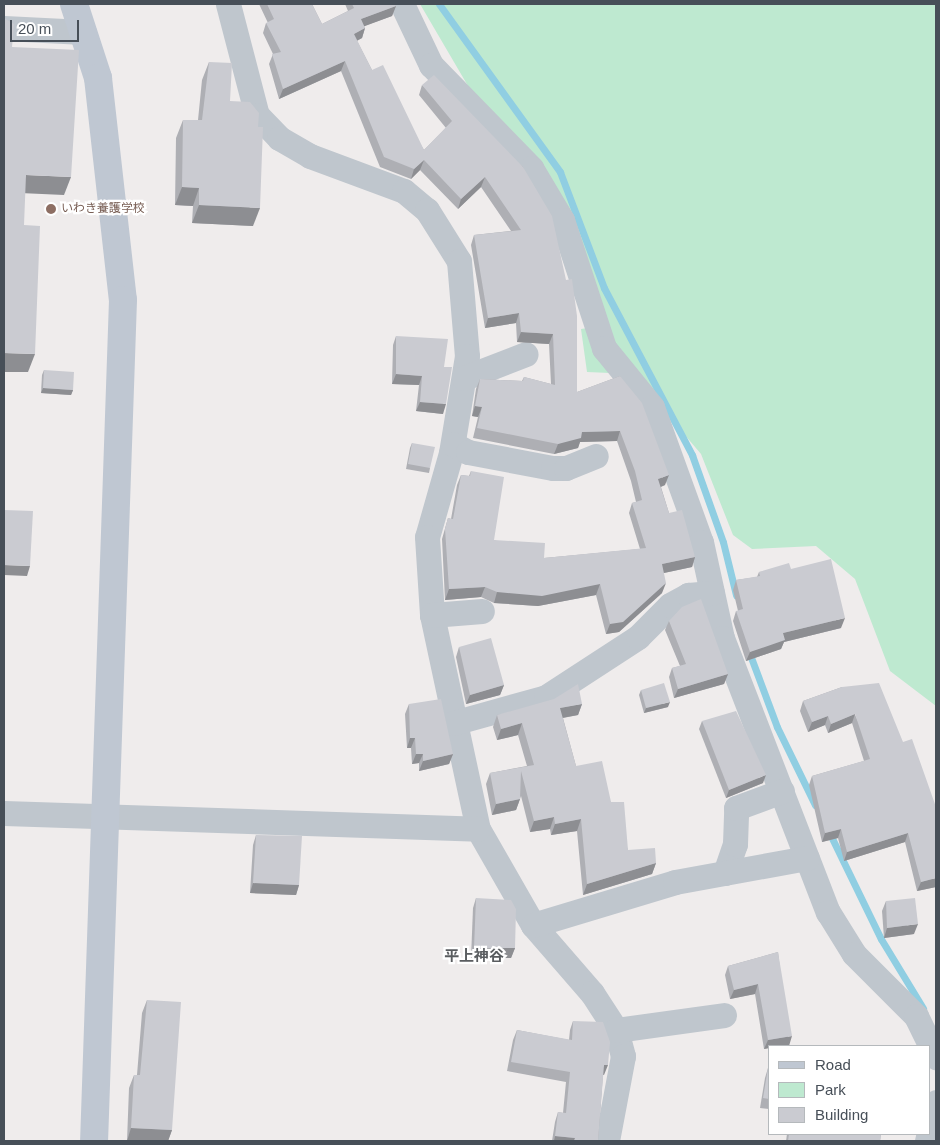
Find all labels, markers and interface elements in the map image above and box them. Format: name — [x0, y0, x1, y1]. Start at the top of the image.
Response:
scale bar — [12, 10, 81, 42]
text: 20 m — [18, 20, 51, 37]
place label: いわき養護学校 — [61, 202, 145, 216]
marker: いわき養護学校 — [45, 203, 57, 215]
district label: 平上神谷 — [444, 947, 504, 965]
legend — [768, 1045, 930, 1135]
text: Road — [815, 1056, 851, 1073]
text: Park — [815, 1081, 846, 1098]
text: Building — [815, 1106, 868, 1123]

